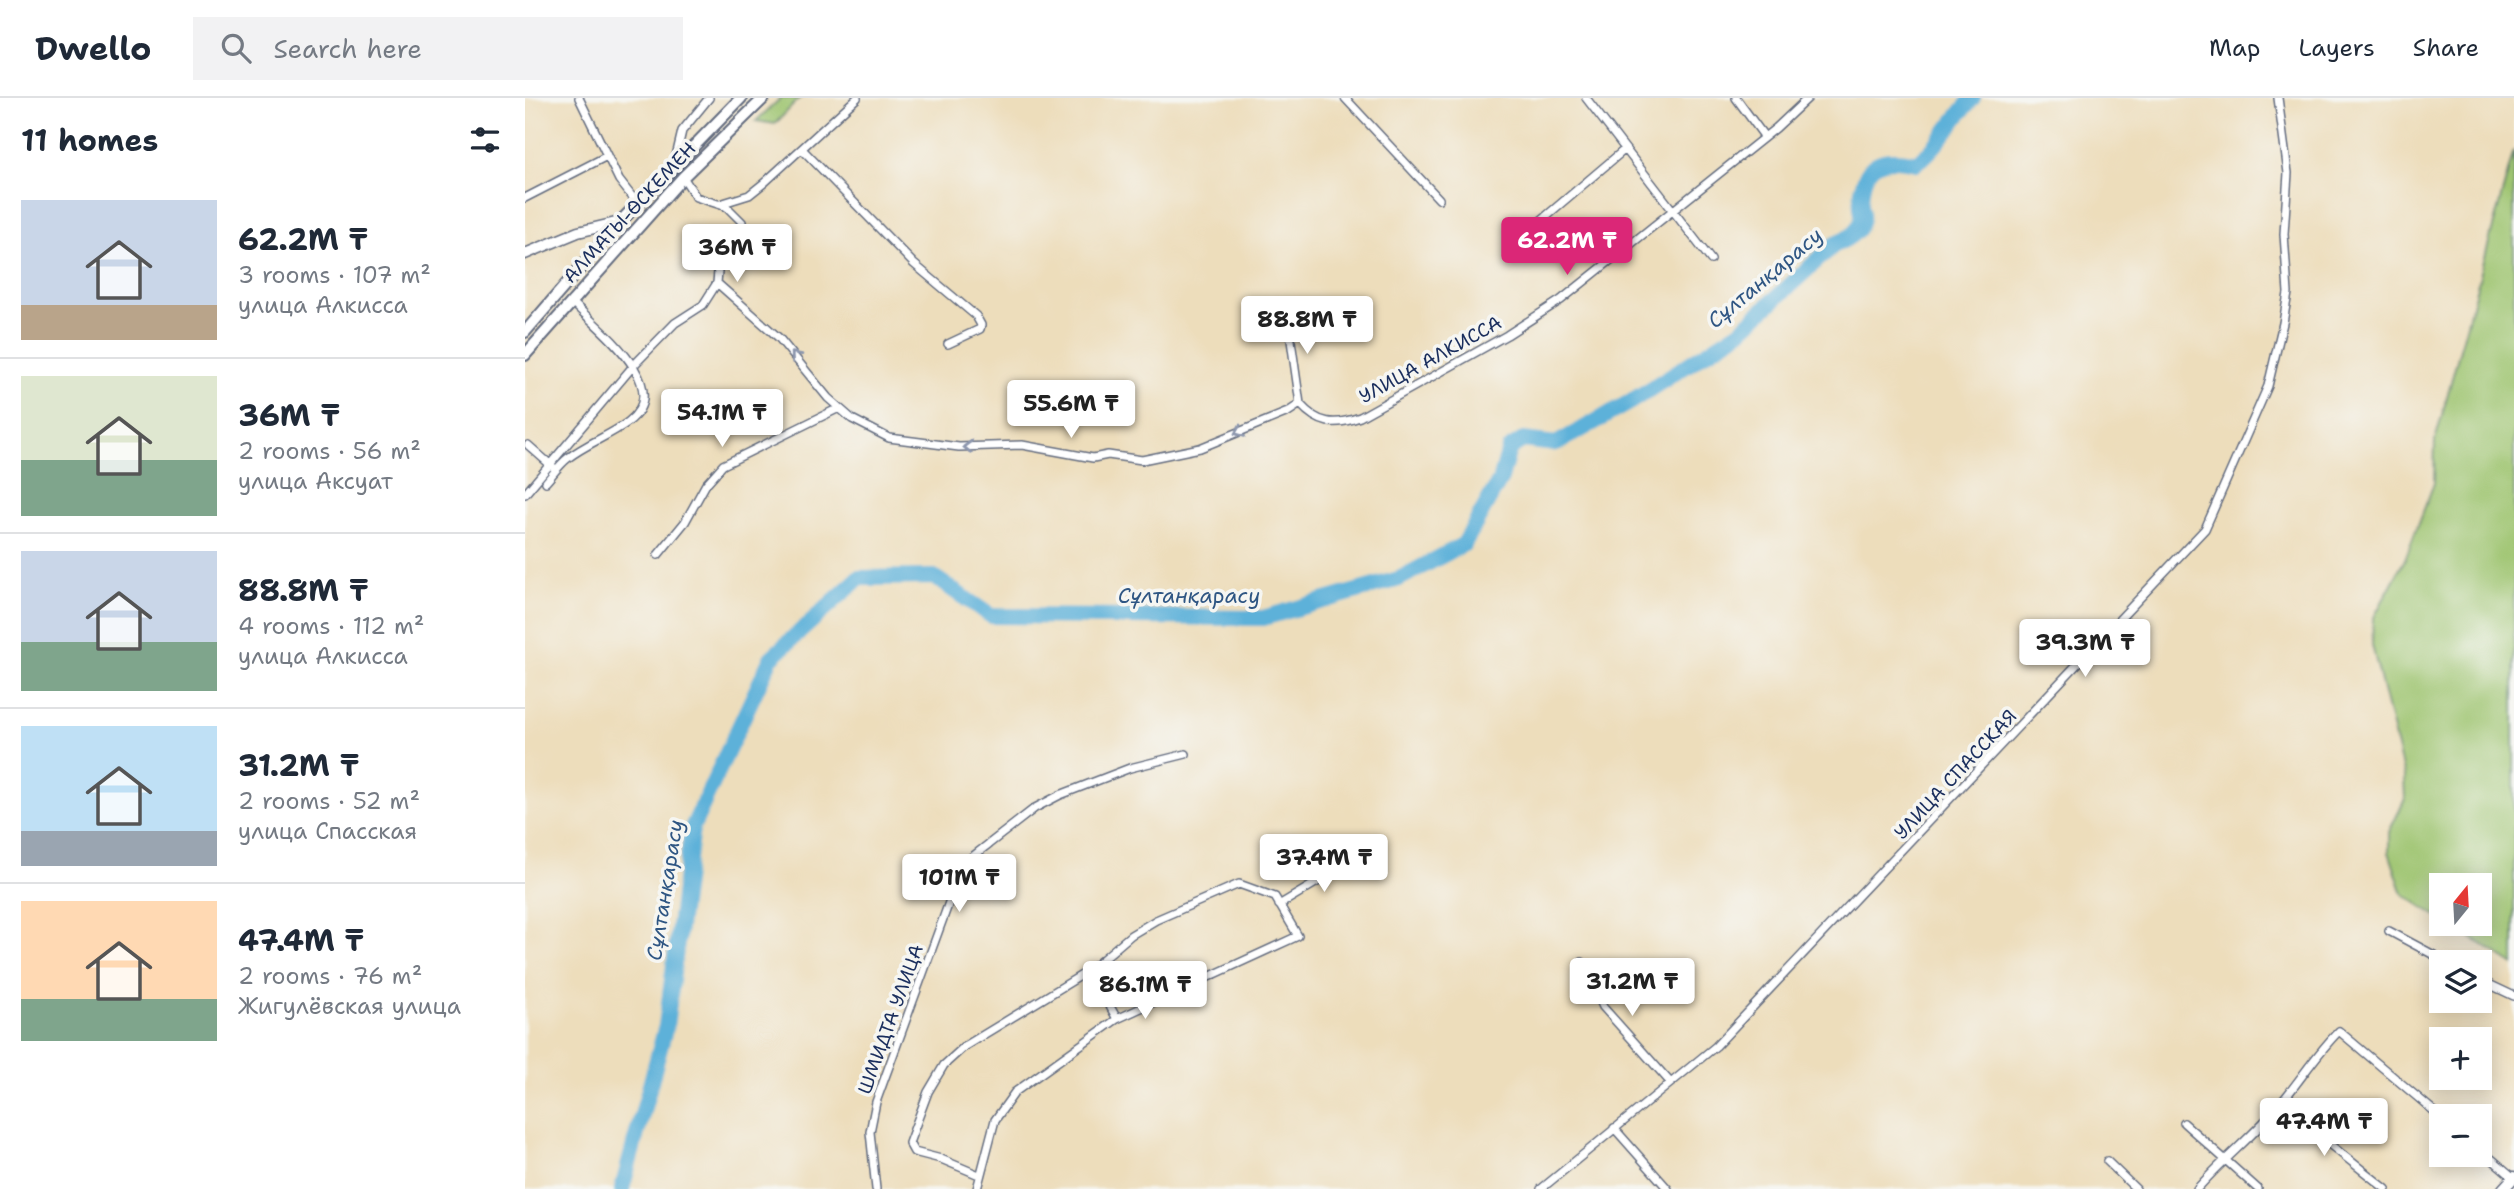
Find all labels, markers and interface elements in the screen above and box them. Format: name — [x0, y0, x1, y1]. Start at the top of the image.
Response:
search box — [193, 17, 683, 80]
text: Dwello — [35, 26, 151, 71]
icon: search — [217, 29, 255, 67]
text: Search here — [273, 31, 422, 66]
text: Map — [2209, 32, 2260, 64]
text: Layers — [2298, 32, 2375, 64]
text: Share — [2413, 32, 2479, 64]
text: 11 homes — [21, 120, 158, 161]
icon: filters — [466, 121, 504, 159]
street label: АЛМАТЫ-ӨСКЕМЕН — [557, 136, 701, 288]
pin: 62.2M ₸ — [1502, 218, 1632, 277]
text: 62.2M ₸ — [238, 219, 368, 260]
water label: Сұлтанқарасу — [1701, 221, 1829, 335]
pin: 36M ₸ — [688, 225, 786, 284]
text: 62.2M ₸ — [1517, 225, 1617, 255]
icon: home — [77, 228, 161, 312]
text: 36M ₸ — [698, 232, 776, 262]
text: 3 rooms · 107 m² — [238, 260, 431, 290]
text: улица Алкисса — [238, 290, 408, 320]
pin: 88.8M ₸ — [1242, 296, 1372, 356]
text: 88.8M ₸ — [1257, 304, 1357, 334]
street label: УЛИЦА АЛКИССА — [1355, 310, 1506, 409]
one-way arrow — [791, 351, 803, 364]
pin: 55.6M ₸ — [1006, 380, 1136, 440]
text: 55.6M ₸ — [1023, 388, 1119, 418]
pin: 54.1M ₸ — [657, 390, 787, 449]
text: 36M ₸ — [238, 395, 340, 436]
text: 54.1M ₸ — [677, 397, 767, 427]
icon: home — [77, 404, 161, 488]
one-way arrow — [1233, 423, 1245, 437]
text: 2 rooms · 56 m² — [238, 436, 421, 466]
one-way arrow — [963, 439, 974, 454]
text: улица Аксуат — [238, 466, 393, 496]
text: 88.8M ₸ — [238, 570, 368, 611]
icon: home — [77, 579, 161, 663]
water label: Сұлтанқарасу — [1118, 582, 1260, 610]
text: 4 rooms · 112 m² — [238, 611, 424, 641]
pin: 39.3M ₸ — [2020, 620, 2150, 679]
text: 39.3M ₸ — [2035, 627, 2135, 657]
text: улица Алкисса — [238, 641, 408, 671]
street label: УЛИЦА СПАССКАЯ — [1889, 704, 2022, 845]
text: 31.2M ₸ — [238, 745, 359, 786]
icon: home — [77, 754, 161, 838]
text: 2 rooms · 52 m² — [238, 786, 420, 816]
text: улица Спасская — [238, 816, 417, 846]
water label: Сұлтанқарасу — [640, 817, 690, 963]
pin: 37.4M ₸ — [1259, 834, 1389, 894]
text: 37.4M ₸ — [1276, 842, 1372, 872]
pin: 101M ₸ — [902, 854, 1016, 914]
text: 101M ₸ — [918, 862, 1000, 892]
north arrow — [2429, 873, 2492, 936]
map controls — [2429, 873, 2492, 1167]
text: 47.4M ₸ — [238, 920, 364, 961]
icon: home — [77, 929, 161, 1013]
street label: ШМИДТА УЛИЦА — [852, 941, 929, 1097]
button: layers — [2429, 950, 2492, 1013]
pin: 31.2M ₸ — [1567, 958, 1697, 1018]
text: 2 rooms · 76 m² — [238, 961, 422, 991]
pin: 86.1M ₸ — [1080, 962, 1210, 1021]
text: 31.2M ₸ — [1586, 966, 1678, 996]
text: 86.1M ₸ — [1099, 969, 1191, 999]
text: Жигулёвская улица — [238, 991, 461, 1021]
button: + — [2429, 1027, 2492, 1090]
pin: 47.4M ₸ — [2259, 1098, 2389, 1158]
button: − — [2429, 1104, 2492, 1167]
text: 47.4M ₸ — [2276, 1106, 2372, 1136]

